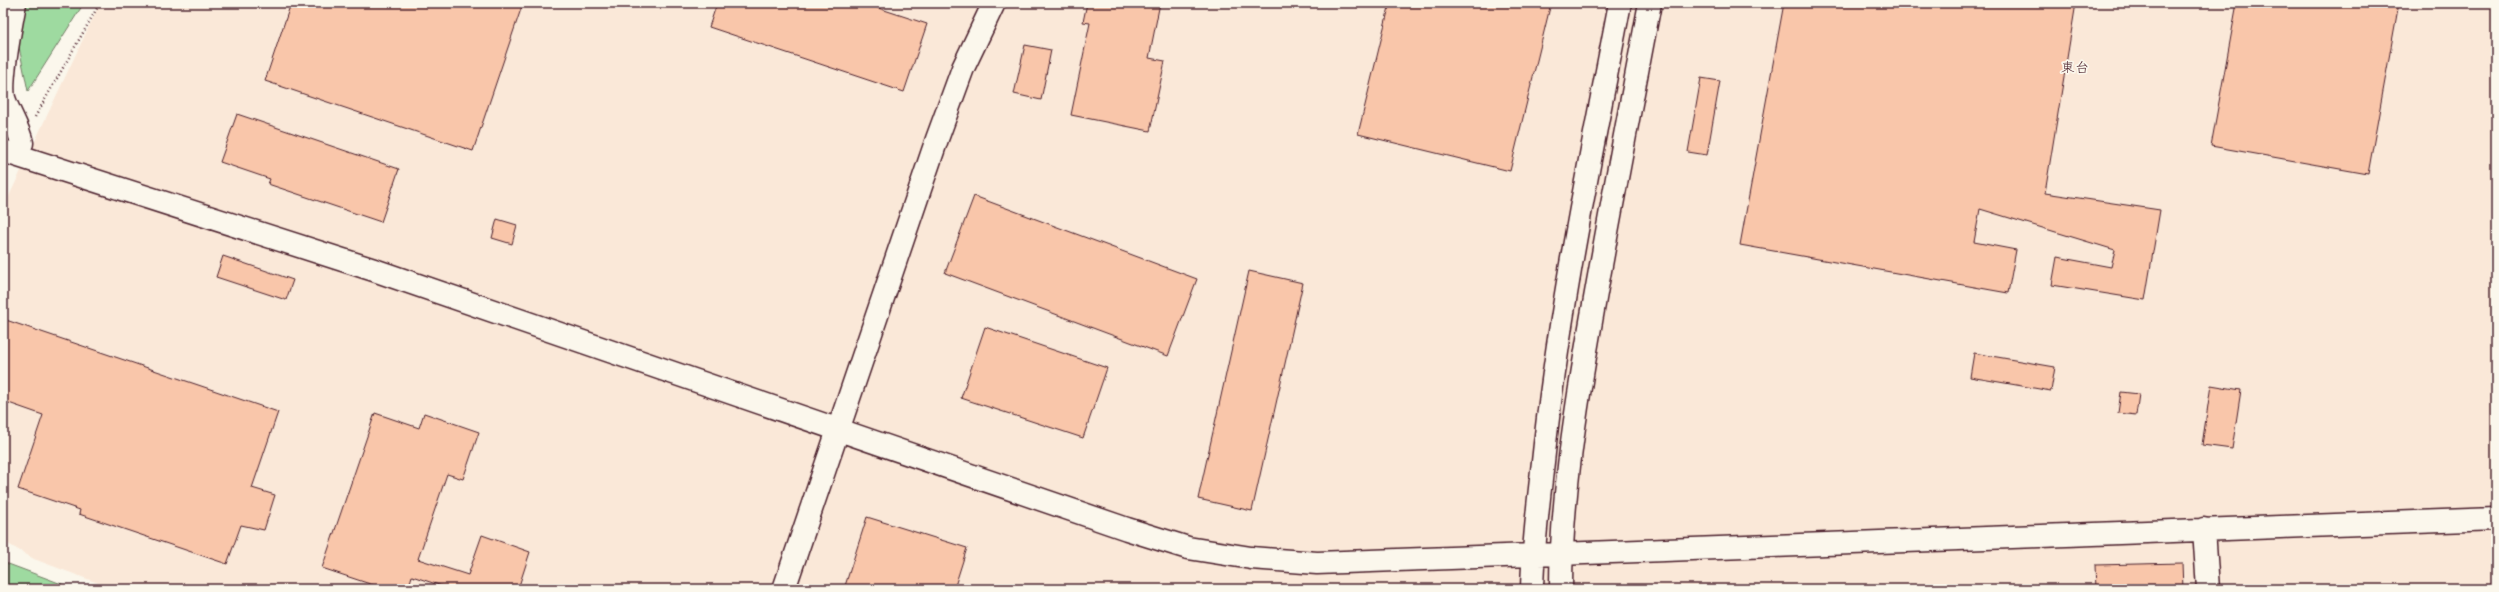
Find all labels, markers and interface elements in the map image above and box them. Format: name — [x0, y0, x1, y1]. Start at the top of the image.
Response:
district label: 東台 — [2061, 58, 2089, 76]

